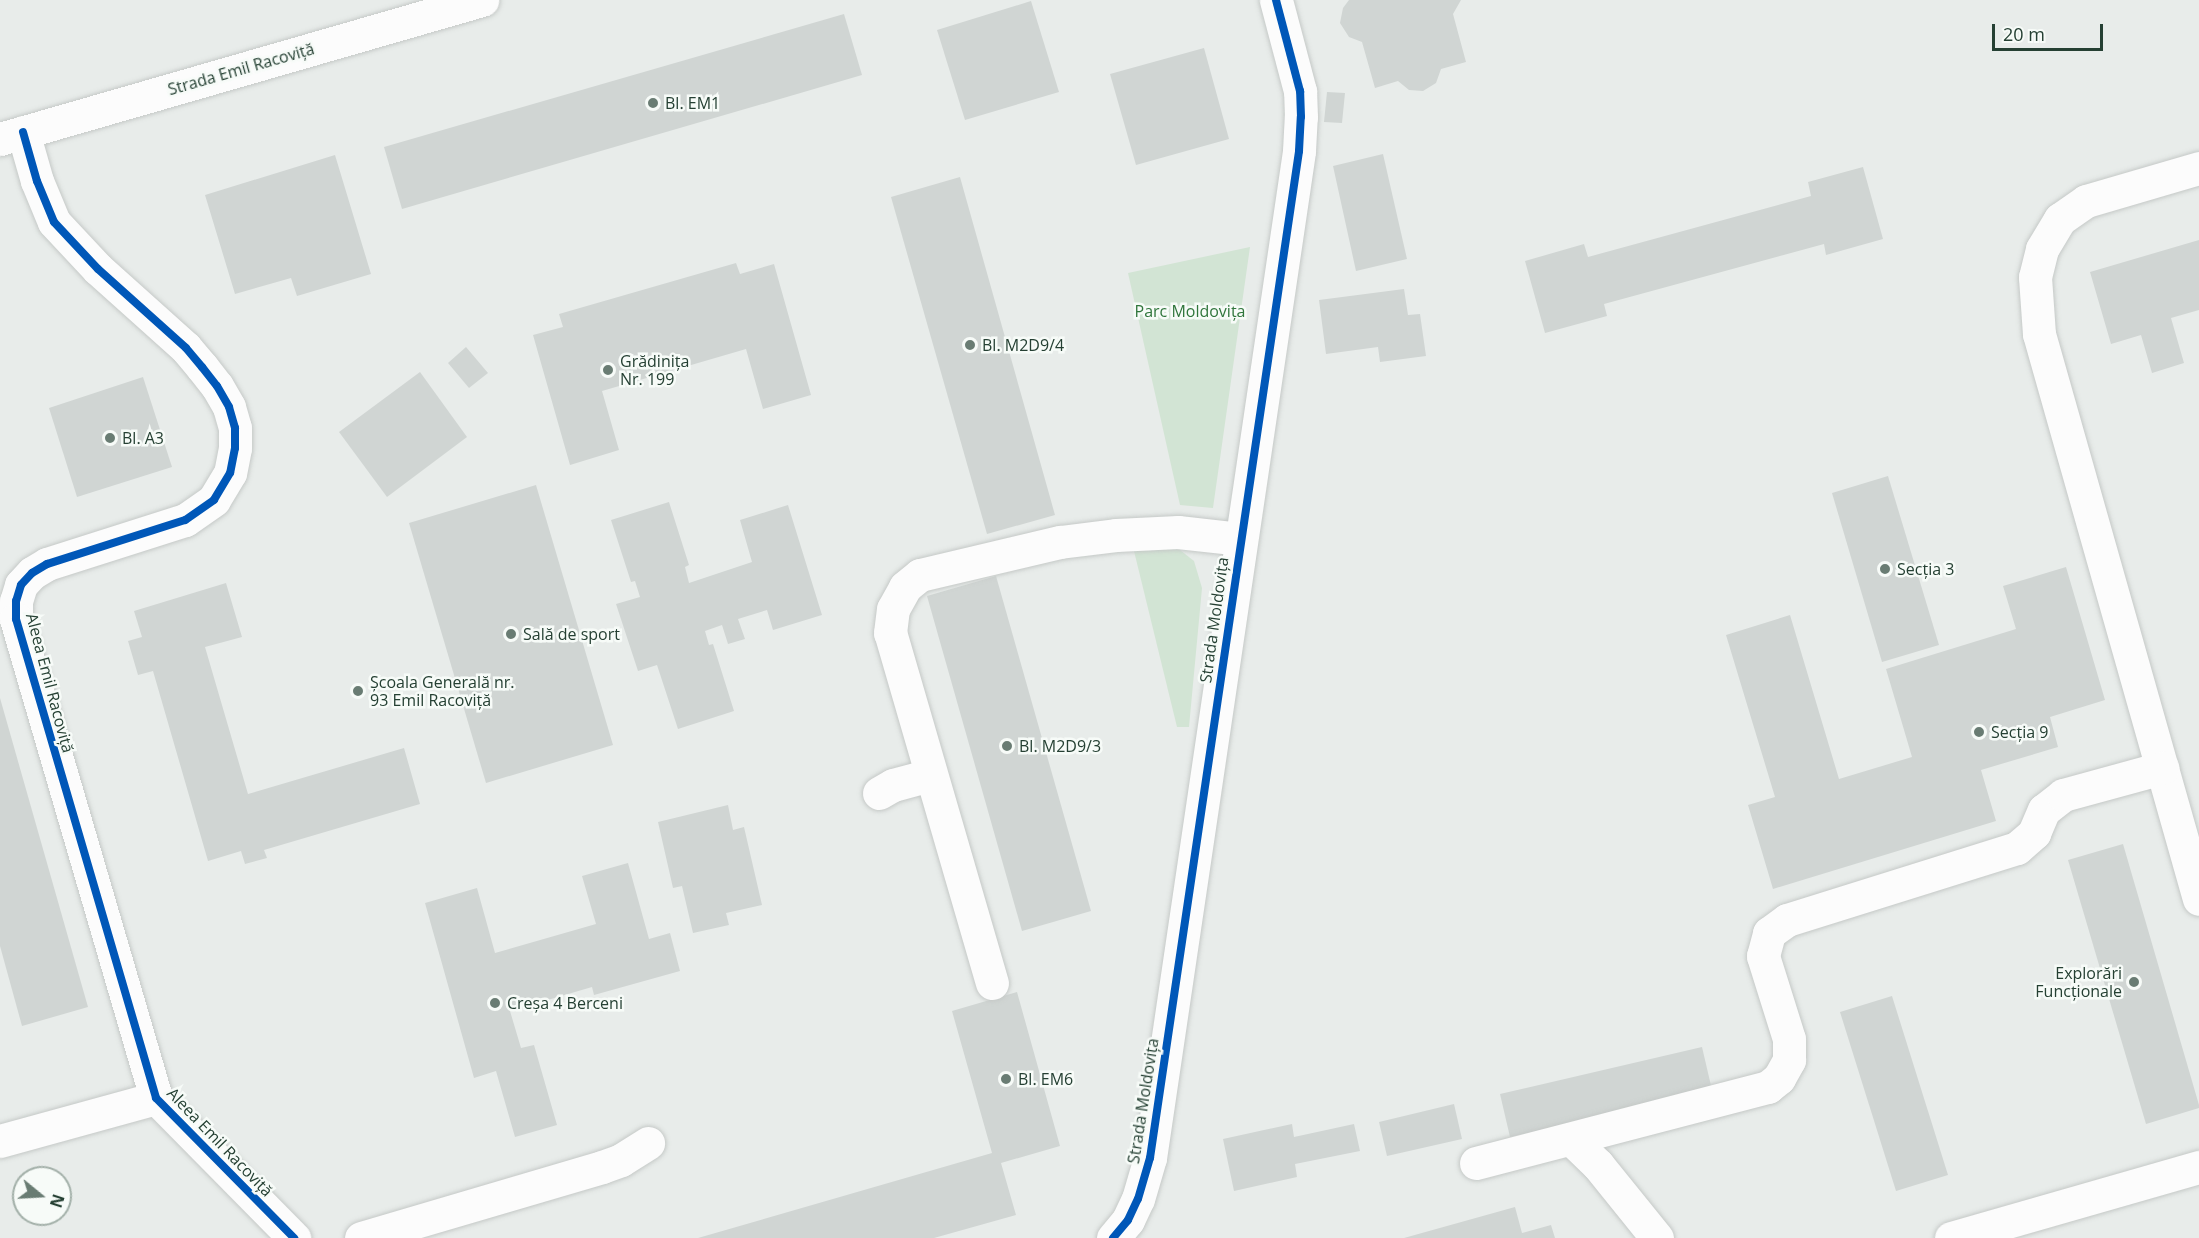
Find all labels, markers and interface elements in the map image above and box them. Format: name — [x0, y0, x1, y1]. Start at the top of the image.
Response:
scale bar — [1995, 12, 2106, 50]
text: 20 m — [2003, 22, 2045, 46]
street label: Strada Emil Racoviță — [166, 39, 316, 99]
place label: Bl. EM1 — [665, 93, 720, 113]
marker: Bl. EM1 — [646, 96, 660, 110]
park label: Parc Moldovița — [1135, 301, 1245, 321]
place label: Bl. M2D9/4 — [982, 335, 1064, 355]
marker: Bl. M2D9/4 — [963, 338, 977, 352]
place label: Grădinița Nr. 199 — [620, 351, 689, 389]
marker: Grădinița Nr. 199 — [601, 363, 615, 377]
place label: Bl. A3 — [122, 428, 164, 448]
marker: Bl. A3 — [103, 431, 117, 445]
street label: Strada Moldovița — [1196, 556, 1232, 684]
place label: Secția 3 — [1897, 559, 1954, 579]
marker: Secția 3 — [1878, 562, 1892, 576]
street label: Aleea Emil Racoviță — [22, 611, 78, 755]
place label: Sală de sport — [523, 624, 620, 644]
marker: Sală de sport — [504, 627, 518, 641]
place label: Școala Generală nr. 93 Emil Racoviță — [370, 672, 515, 710]
marker: Școala Generală nr. 93 Emil Racoviță — [351, 684, 365, 698]
place label: Secția 9 — [1991, 722, 2048, 742]
marker: Secția 9 — [1972, 725, 1986, 739]
place label: Bl. M2D9/3 — [1019, 736, 1101, 756]
marker: Bl. M2D9/3 — [1000, 739, 1014, 753]
place label: Explorări Funcționale — [2035, 963, 2122, 1001]
marker: Explorări Funcționale — [2127, 975, 2141, 989]
place label: Creșa 4 Berceni — [507, 993, 623, 1013]
marker: Creșa 4 Berceni — [488, 996, 502, 1010]
street label: Strada Moldovița — [1124, 1037, 1162, 1165]
place label: Bl. EM6 — [1018, 1069, 1073, 1089]
marker: Bl. EM6 — [999, 1072, 1013, 1086]
street label: Aleea Emil Racoviță — [163, 1084, 277, 1200]
north arrow — [12, 1166, 72, 1226]
text: N — [45, 1191, 70, 1211]

